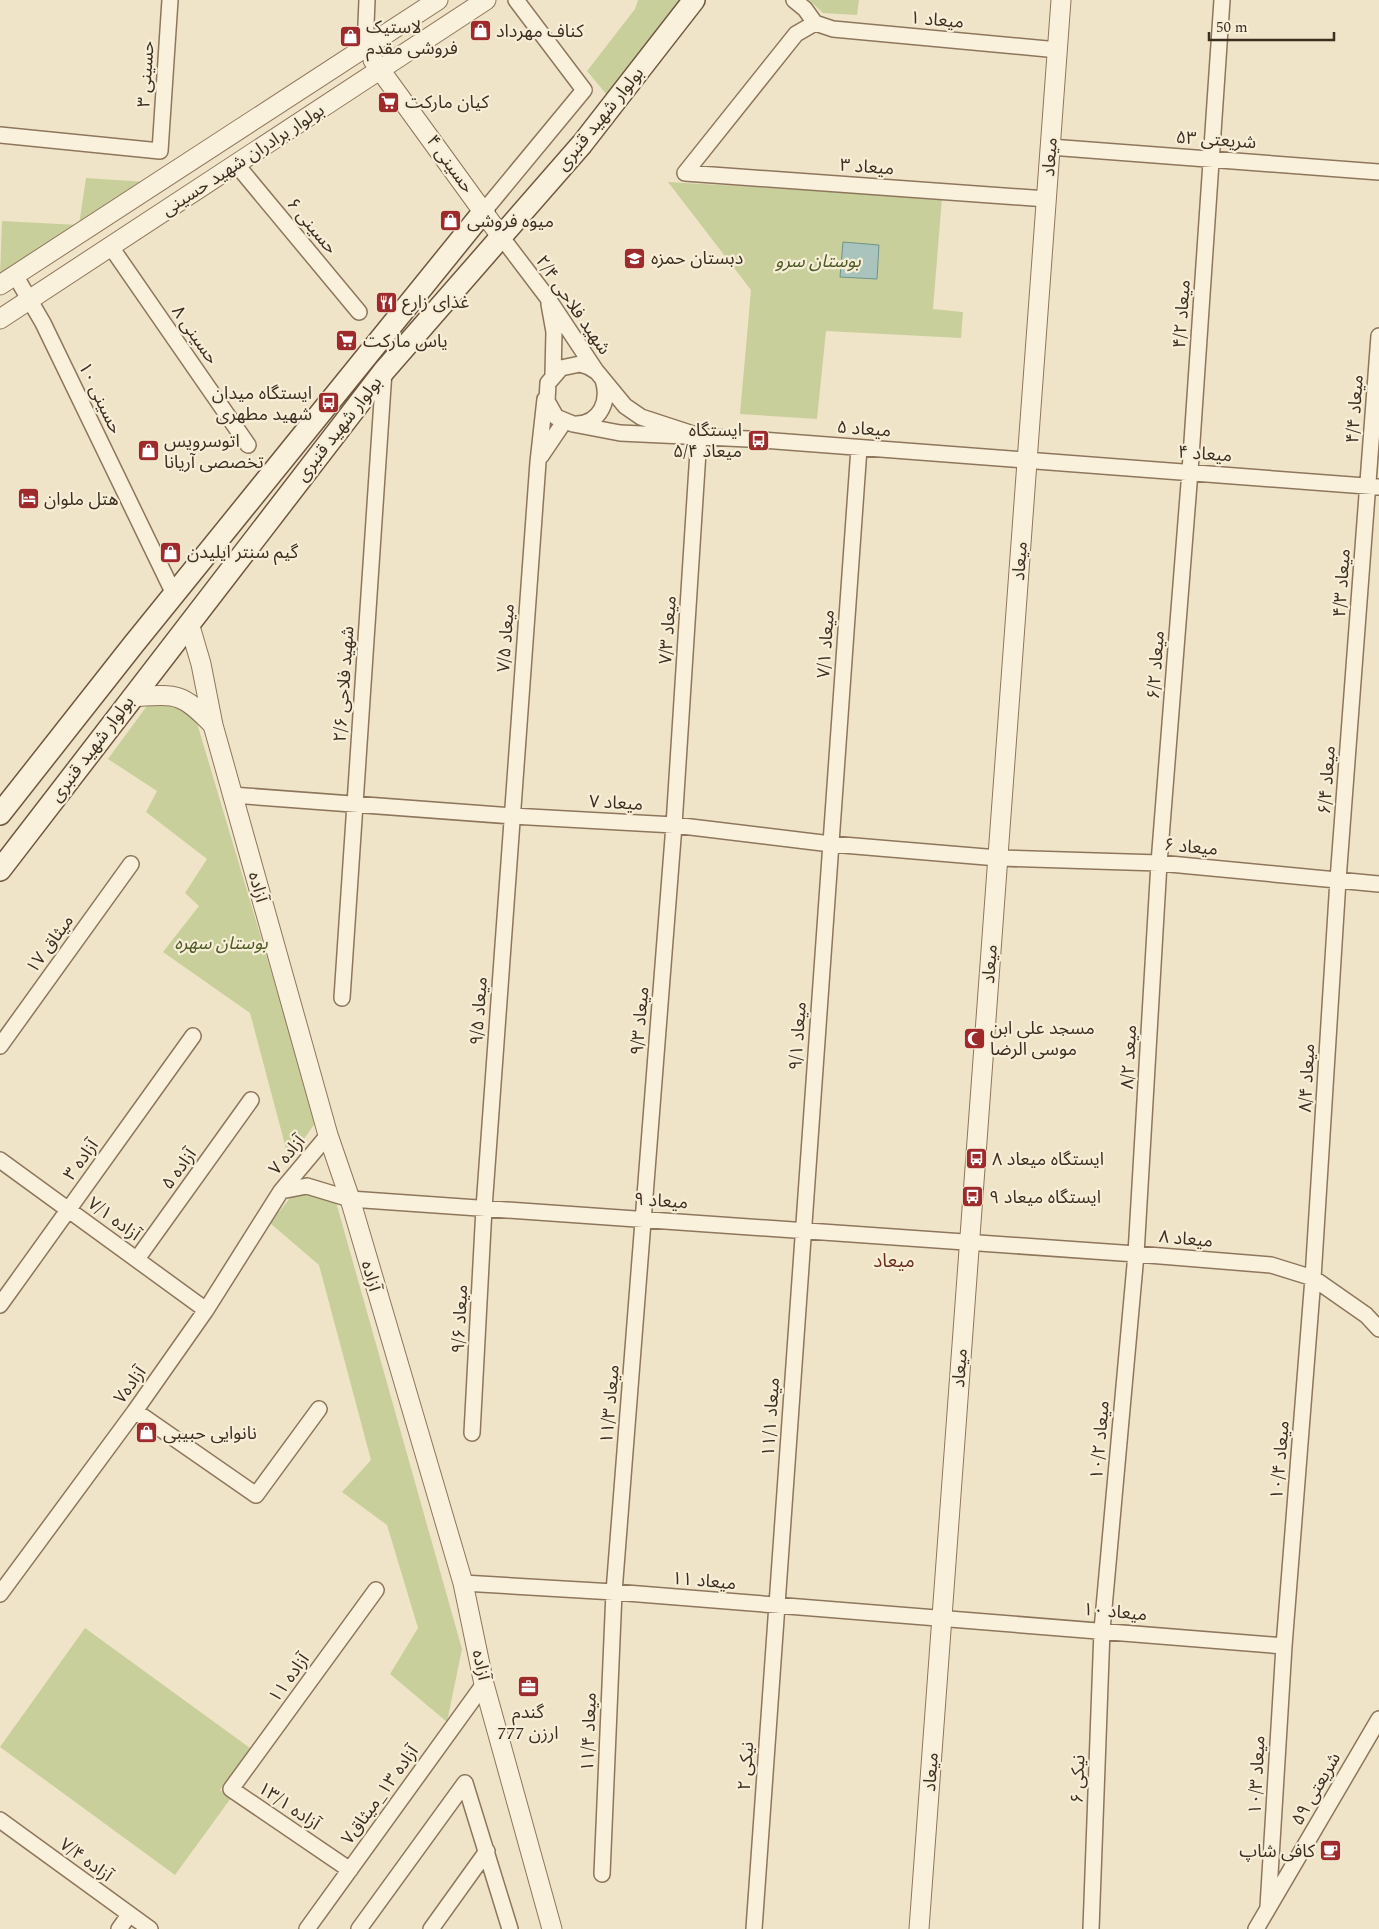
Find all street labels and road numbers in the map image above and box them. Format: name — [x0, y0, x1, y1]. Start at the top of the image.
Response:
street label: میعاد ۱ — [909, 4, 965, 36]
street label: حسینی ۳ — [130, 40, 162, 108]
street label: بولوار شهید قنبری — [550, 61, 650, 177]
street label: بولوار برادران شهید حسینی — [156, 97, 330, 223]
street label: شریعتی ۵۳ — [1175, 124, 1257, 156]
street label: حسینی ۴ — [419, 129, 481, 199]
street label: میعاد — [1035, 136, 1065, 178]
street label: میعاد ۳ — [839, 152, 895, 182]
street label: حسینی ۶ — [280, 192, 344, 260]
street label: شهید فلاحی ۲/۴ — [529, 250, 617, 360]
street label: میعاد ۴/۲ — [1166, 279, 1198, 349]
street label: حسینی ۸ — [165, 300, 225, 370]
street label: حسینی ۱۰ — [71, 357, 129, 439]
street label: بولوار شهید قنبری — [289, 371, 389, 487]
street label: میعاد ۴/۴ — [1339, 374, 1371, 444]
street label: میعاد ۵ — [836, 414, 892, 444]
street label: میعاد ۴ — [1177, 439, 1233, 469]
street label: میعاد — [1005, 540, 1035, 582]
street label: میعاد ۴/۳ — [1326, 548, 1358, 618]
street label: میعاد ۷/۳ — [652, 595, 684, 665]
street label: میعاد ۷/۵ — [490, 603, 522, 673]
street label: میعاد ۷/۱ — [810, 609, 842, 679]
street label: شهید فلاحی ۲/۶ — [326, 625, 362, 743]
street label: میعاد ۶/۲ — [1140, 630, 1172, 700]
street label: بولوار شهید قنبری — [43, 690, 141, 808]
street label: میعاد ۶/۴ — [1311, 745, 1343, 815]
street label: میعاد ۷ — [588, 788, 644, 818]
street label: میعاد ۶ — [1163, 831, 1219, 863]
street label: آزاده — [241, 869, 275, 906]
street label: میثاق ۱۷ — [19, 909, 81, 979]
street label: میعاد — [975, 943, 1005, 985]
street label: میعاد ۹/۵ — [463, 976, 495, 1046]
street label: میعاد ۹/۳ — [624, 985, 656, 1057]
street label: میعاد ۹/۱ — [782, 1001, 814, 1071]
street label: میعد ۸/۲ — [1114, 1024, 1144, 1090]
street label: میعاد ۸/۴ — [1292, 1043, 1322, 1113]
street label: آزاده ۷ — [262, 1128, 312, 1181]
street label: آزاده ۳ — [57, 1133, 106, 1186]
street label: آزاده ۵ — [155, 1142, 204, 1195]
street label: میعاد ۹ — [633, 1186, 689, 1216]
street label: آزاده ۷/۱ — [82, 1190, 147, 1248]
street label: میعاد ۸ — [1158, 1223, 1214, 1255]
street label: آزاده — [354, 1258, 388, 1295]
street label: میعاد ۹/۶ — [445, 1284, 475, 1354]
street label: میعاد — [945, 1347, 975, 1389]
street label: آزاده۷ — [107, 1360, 153, 1409]
street label: میعاد ۱۱/۳ — [593, 1363, 627, 1445]
street label: میعاد ۱۱/۱ — [755, 1377, 787, 1457]
street label: میعاد ۱۰/۲ — [1083, 1399, 1117, 1481]
street label: میعاد ۱۰/۴ — [1263, 1419, 1297, 1501]
street label: میعاد ۱۱ — [671, 1565, 737, 1597]
street label: میعاد ۱۰ — [1082, 1596, 1148, 1628]
street label: آزاده ۱۱ — [262, 1647, 317, 1708]
street label: آزاده — [465, 1647, 498, 1683]
street label: میعاد ۱۱/۴ — [574, 1692, 604, 1772]
street label: میعاد ۱۰/۳ — [1241, 1735, 1273, 1815]
street label: آزاده ۱۳_میثاق۷ — [335, 1739, 426, 1850]
street label: نیکی ۲ — [731, 1741, 761, 1791]
street label: شریعتی ۵۹ — [1284, 1747, 1348, 1831]
street label: میعاد — [916, 1751, 946, 1793]
street label: نیکی ۶ — [1064, 1754, 1092, 1804]
street label: آزاده ۱۳/۱ — [252, 1775, 326, 1837]
street label: آزاده ۷/۴ — [54, 1831, 119, 1889]

